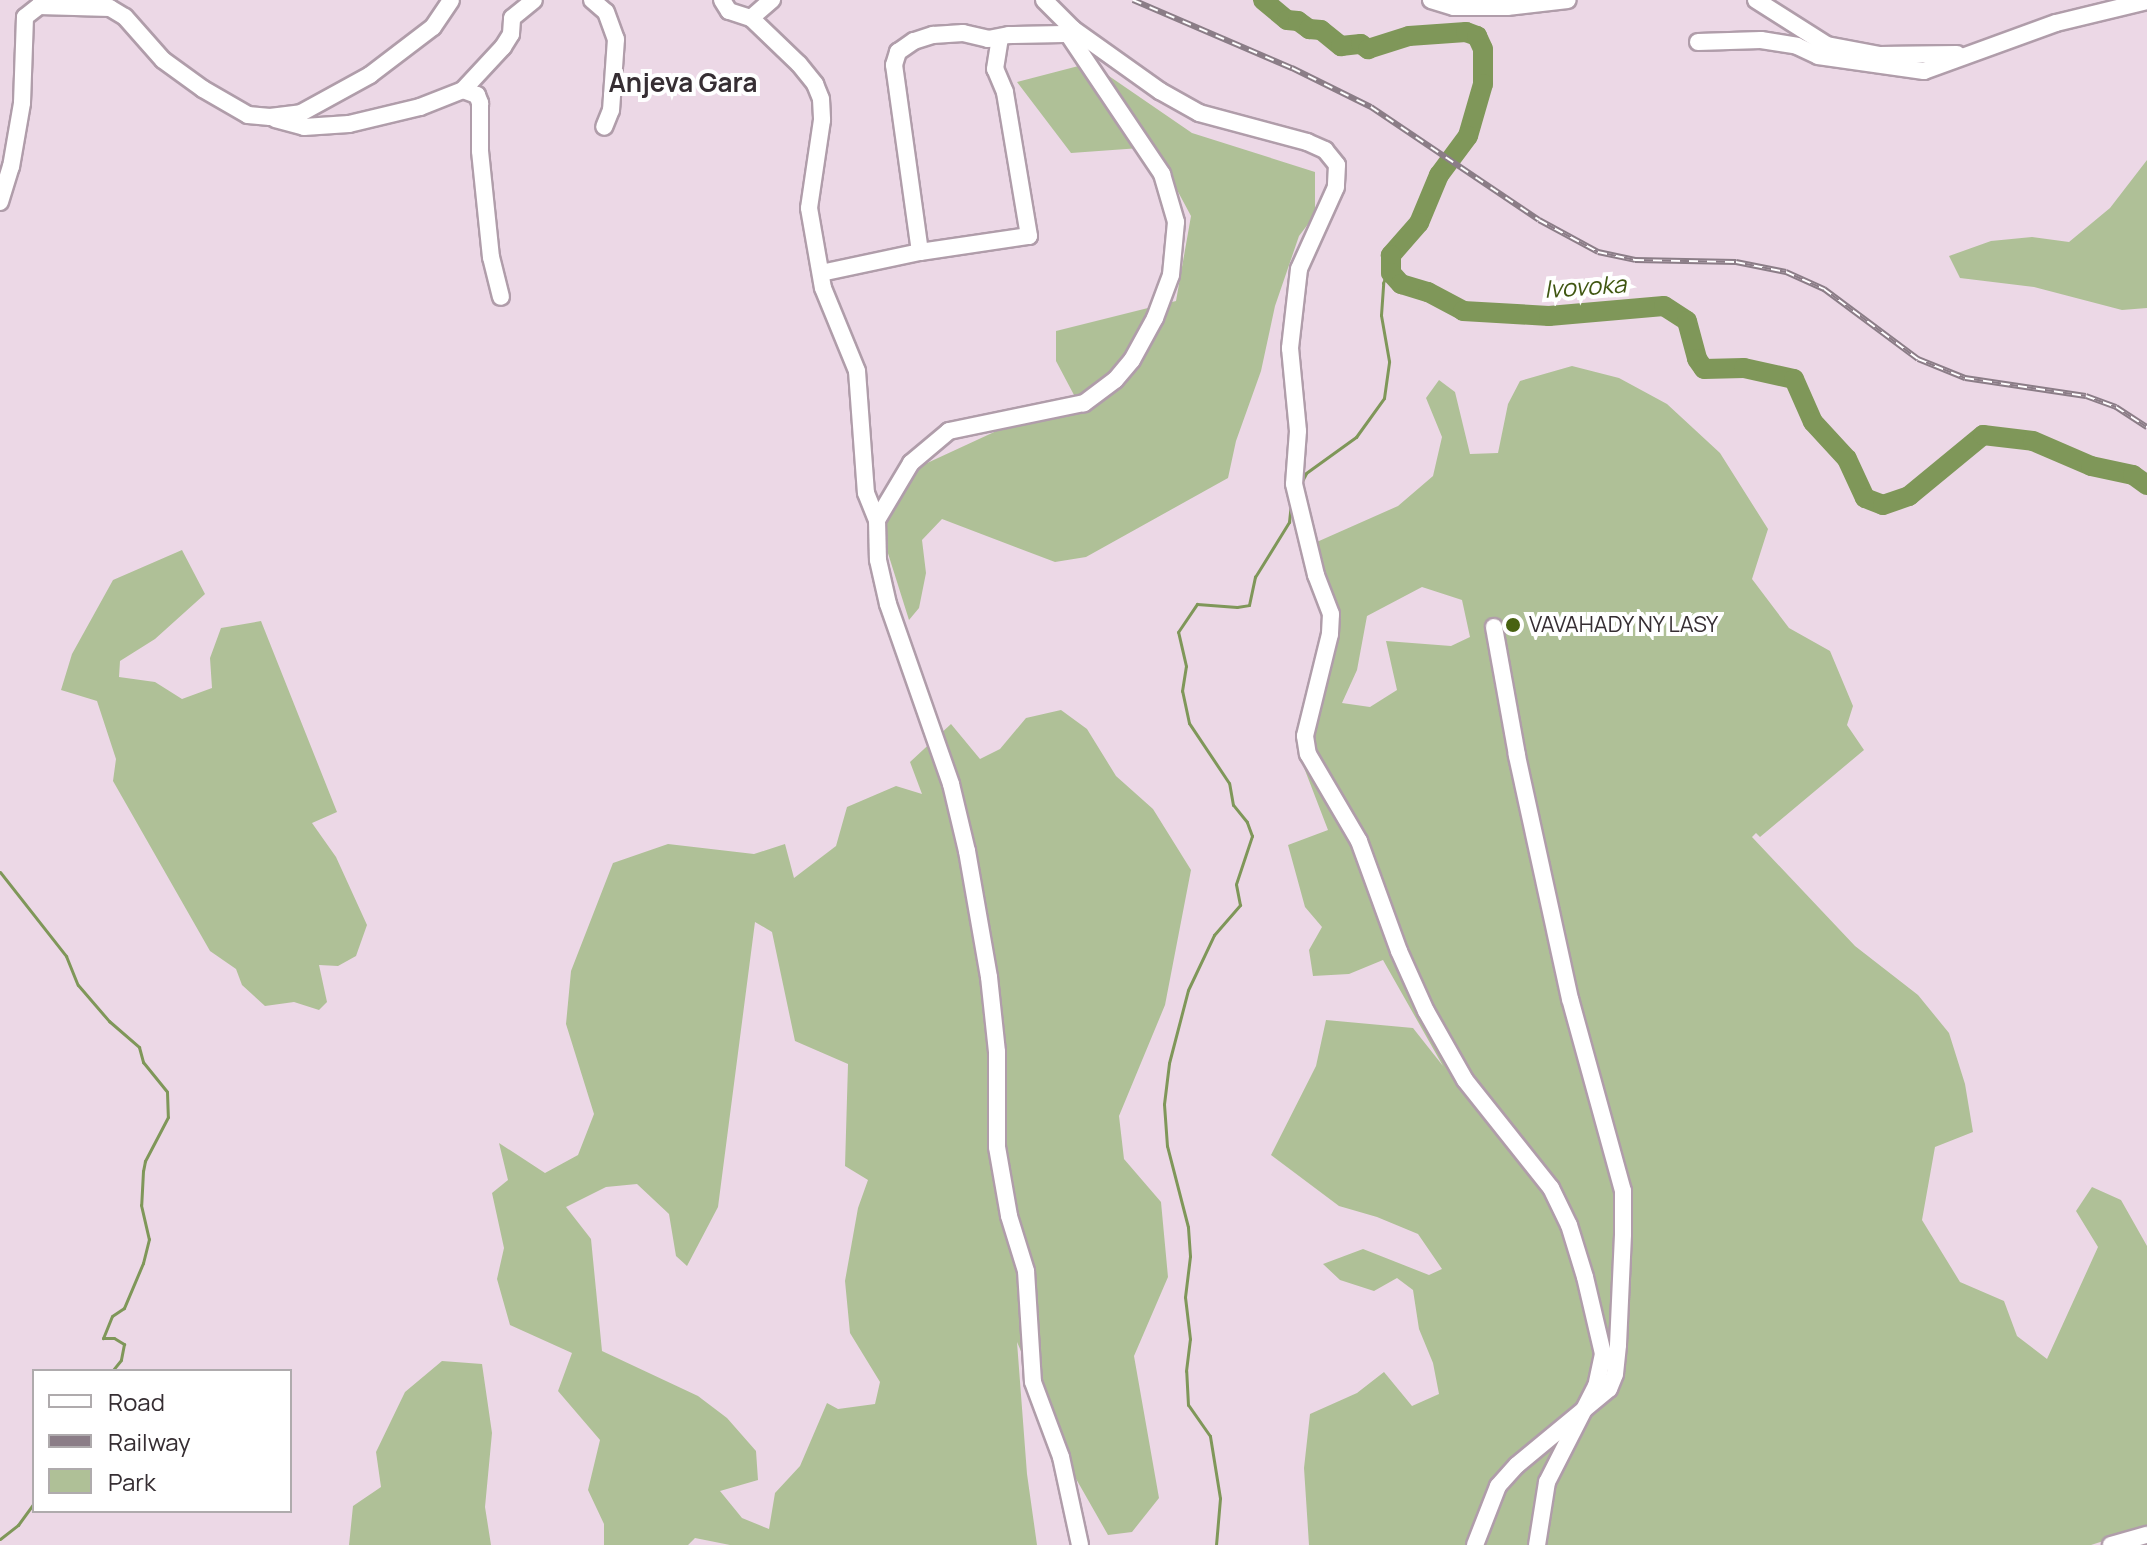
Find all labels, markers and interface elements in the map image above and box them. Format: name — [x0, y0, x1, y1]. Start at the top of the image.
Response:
district label: Anjeva Gara — [608, 67, 758, 99]
water label: Ivovoka — [1543, 269, 1627, 303]
place label: VAVAHADY NY LASY — [1529, 612, 1720, 638]
marker: VAVAHADY NY LASY — [1504, 616, 1522, 634]
legend — [32, 1369, 292, 1513]
text: Road — [108, 1385, 165, 1418]
text: Railway — [108, 1425, 191, 1458]
text: Park — [108, 1465, 156, 1498]

